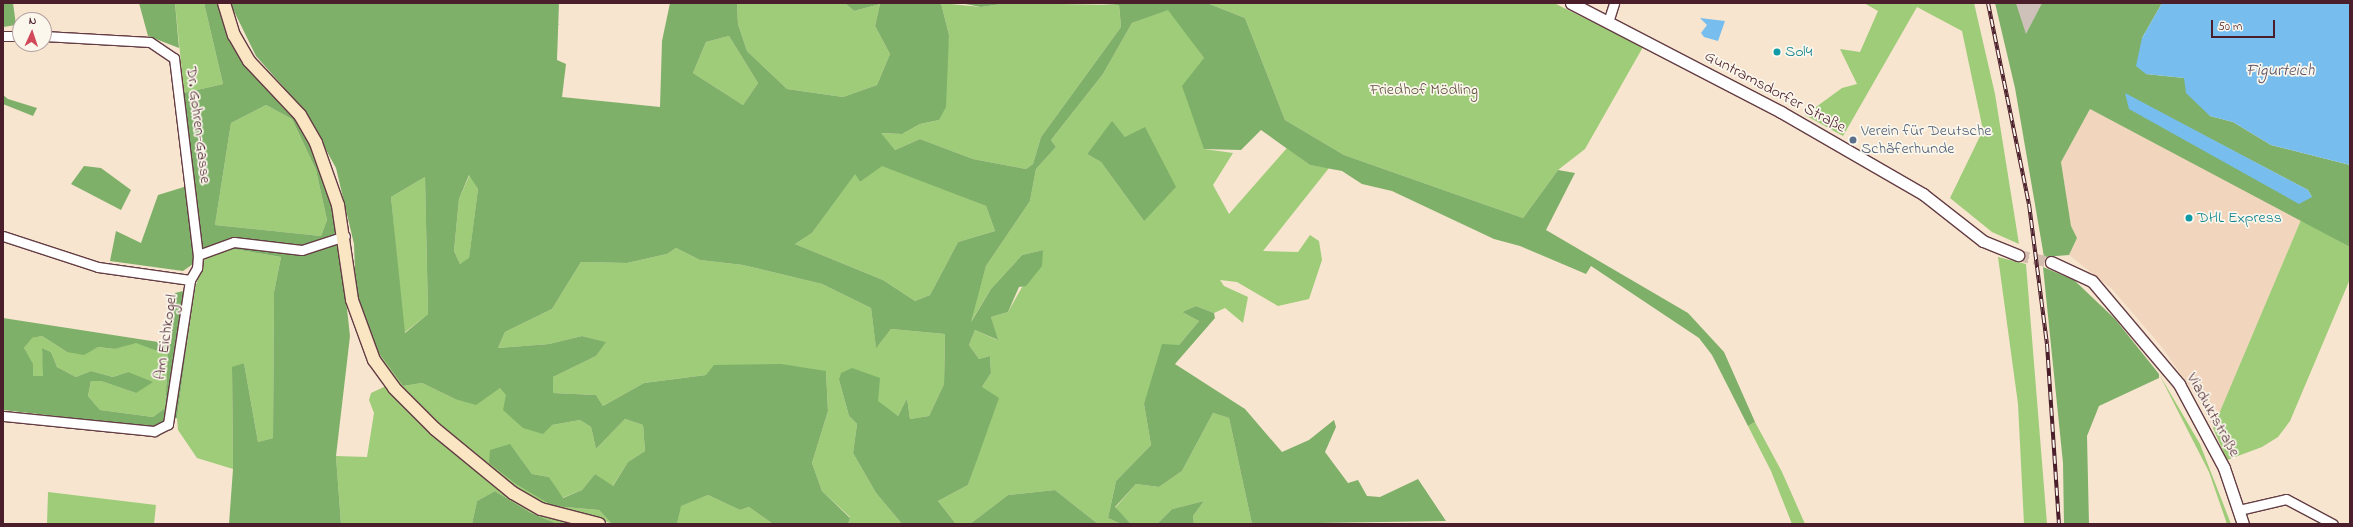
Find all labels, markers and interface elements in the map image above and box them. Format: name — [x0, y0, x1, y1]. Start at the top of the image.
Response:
north arrow — [12, 12, 52, 52]
scale bar — [2213, 12, 2277, 38]
text: N — [28, 13, 37, 29]
text: 50 m — [2218, 18, 2242, 36]
place label: Sol4 — [1785, 42, 1812, 62]
street label: Guntramsdorfer Straße — [1701, 47, 1849, 137]
marker: Sol4 — [1772, 47, 1782, 57]
water label: Figurteich — [2246, 61, 2314, 81]
street label: Dr. Gohren-Gasse — [181, 65, 215, 185]
park label: Friedhof Mödling — [1370, 80, 1478, 100]
place label: Verein für Deutsche Schäferhunde — [1861, 121, 1991, 159]
marker: Verein für Deutsche Schäferhunde — [1848, 135, 1858, 145]
place label: DHL Express — [2197, 208, 2282, 228]
marker: DHL Express — [2184, 213, 2194, 223]
street label: Am Eichkogel — [151, 293, 181, 381]
street label: Viaduktstraße — [2182, 370, 2244, 460]

